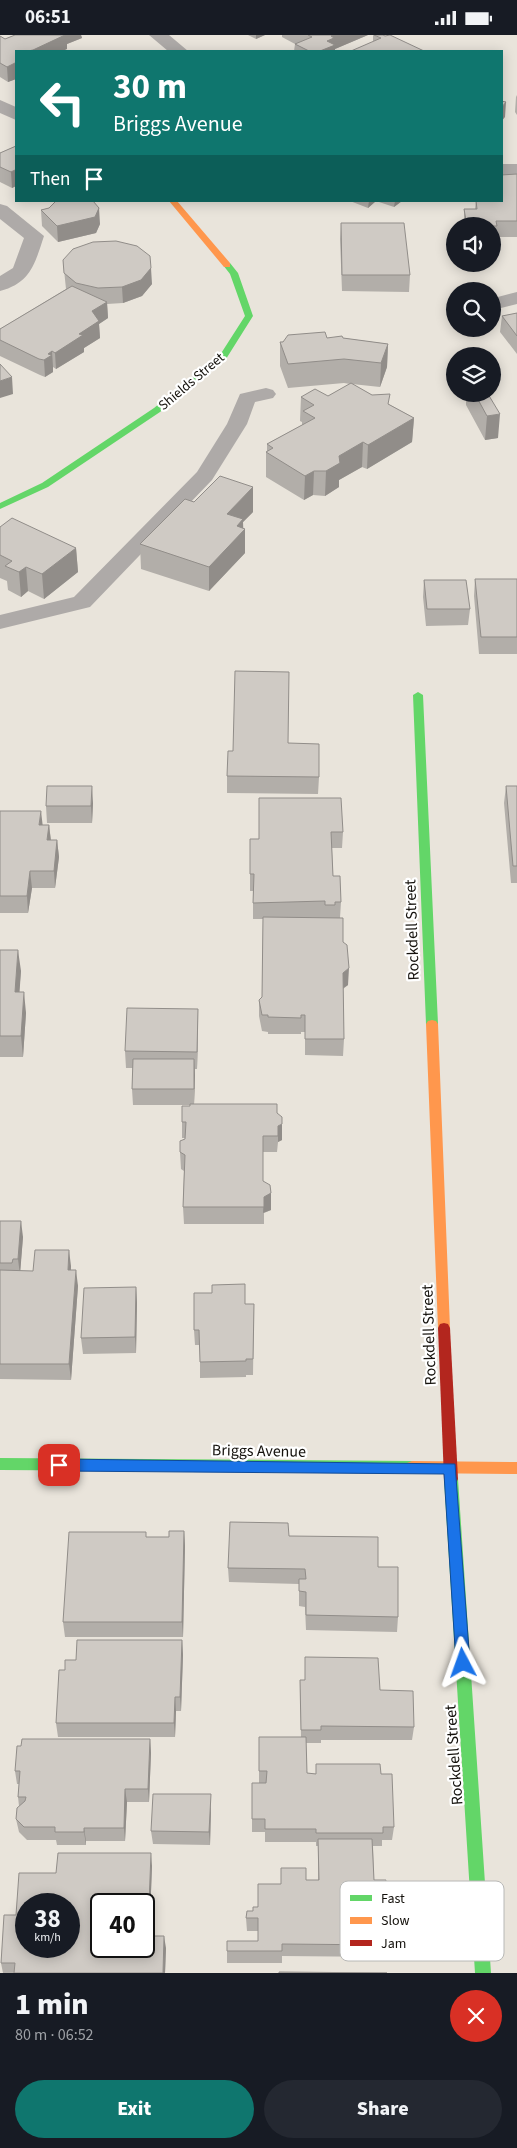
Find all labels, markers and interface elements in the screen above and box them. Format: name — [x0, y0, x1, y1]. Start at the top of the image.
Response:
text: 06:51 — [25, 4, 71, 31]
text: 30 m — [113, 62, 187, 112]
icon: left — [30, 70, 95, 135]
text: Briggs Avenue — [113, 108, 243, 140]
icon: arrive — [80, 165, 108, 193]
text: Then — [30, 166, 70, 193]
map controls — [446, 217, 501, 402]
button: sound — [446, 217, 501, 272]
button: search — [446, 282, 501, 337]
button: layers — [446, 347, 501, 402]
street label: Shields Street — [154, 348, 229, 415]
street label: Rockdell Street — [399, 879, 425, 981]
street label: Rockdell Street — [416, 1284, 442, 1386]
street label: Briggs Avenue — [212, 1439, 306, 1463]
pin — [38, 1444, 80, 1486]
icon: arrive — [45, 1451, 73, 1479]
position arrow — [436, 1636, 488, 1688]
street label: Rockdell Street — [439, 1703, 468, 1806]
legend — [340, 1881, 504, 1961]
text: Fast — [381, 1889, 405, 1909]
speed limit sign: 40 — [90, 1893, 155, 1958]
text: 38 — [34, 1901, 61, 1937]
text: Slow — [381, 1911, 410, 1931]
text: km/h — [34, 1929, 61, 1946]
text: Jam — [381, 1934, 406, 1954]
text: 1 min — [15, 1983, 89, 2026]
button: close — [450, 1990, 502, 2042]
text: 80 m · 06:52 — [15, 2024, 94, 2046]
button: Exit — [15, 2080, 254, 2138]
button: Share — [264, 2080, 502, 2138]

